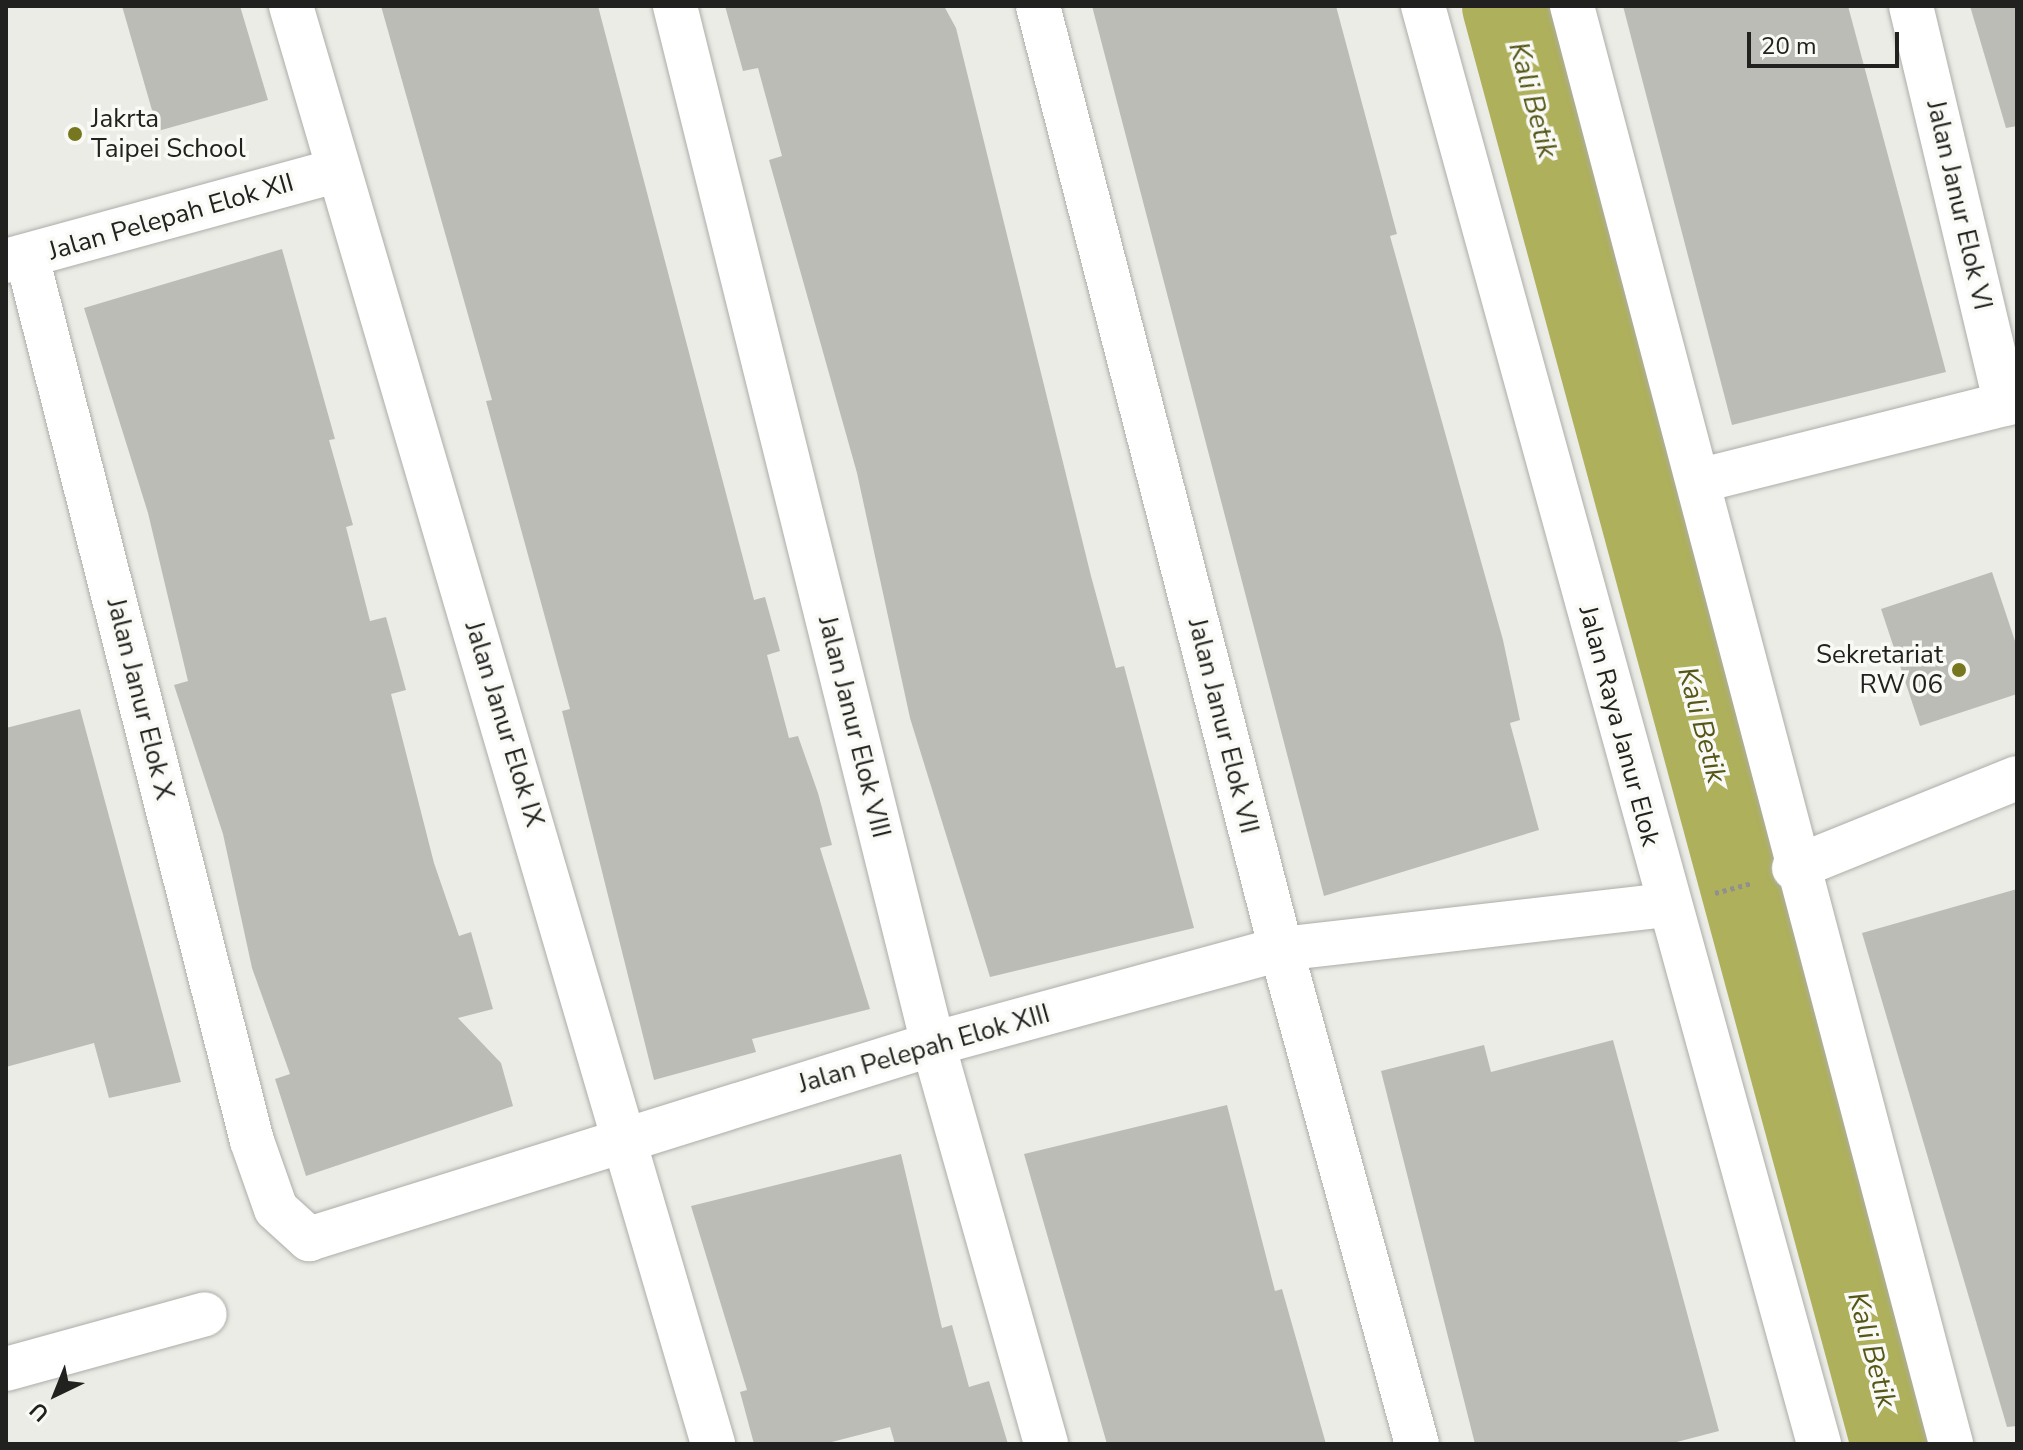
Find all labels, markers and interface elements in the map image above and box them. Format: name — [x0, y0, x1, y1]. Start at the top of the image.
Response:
scale bar — [1751, 16, 1903, 66]
text: 20 m — [1761, 30, 1817, 62]
water label: Kali Betik — [1501, 38, 1565, 162]
street label: Jalan Janur Elok VI — [1920, 97, 1998, 313]
place label: Jakrta Taipei School — [91, 103, 246, 164]
marker: Jakrta Taipei School — [66, 125, 84, 143]
street label: Jalan Pelepah Elok XII — [45, 167, 297, 267]
street label: Jalan Janur Elok X — [100, 595, 180, 803]
street label: Jalan Raya Janur Elok — [1572, 602, 1666, 850]
street label: Jalan Janur Elok VIII — [811, 613, 897, 841]
street label: Jalan Janur Elok VII — [1181, 615, 1265, 837]
street label: Jalan Janur Elok IX — [458, 618, 550, 830]
place label: Sekretariat RW 06 — [1816, 639, 1943, 700]
marker: Sekretariat RW 06 — [1950, 661, 1968, 679]
water label: Kali Betik — [1670, 663, 1734, 787]
street label: Jalan Pelepah Elok XIII — [795, 998, 1053, 1100]
water label: Kali Betik — [1840, 1288, 1904, 1412]
north arrow — [16, 1354, 96, 1434]
text: U — [23, 1395, 56, 1428]

